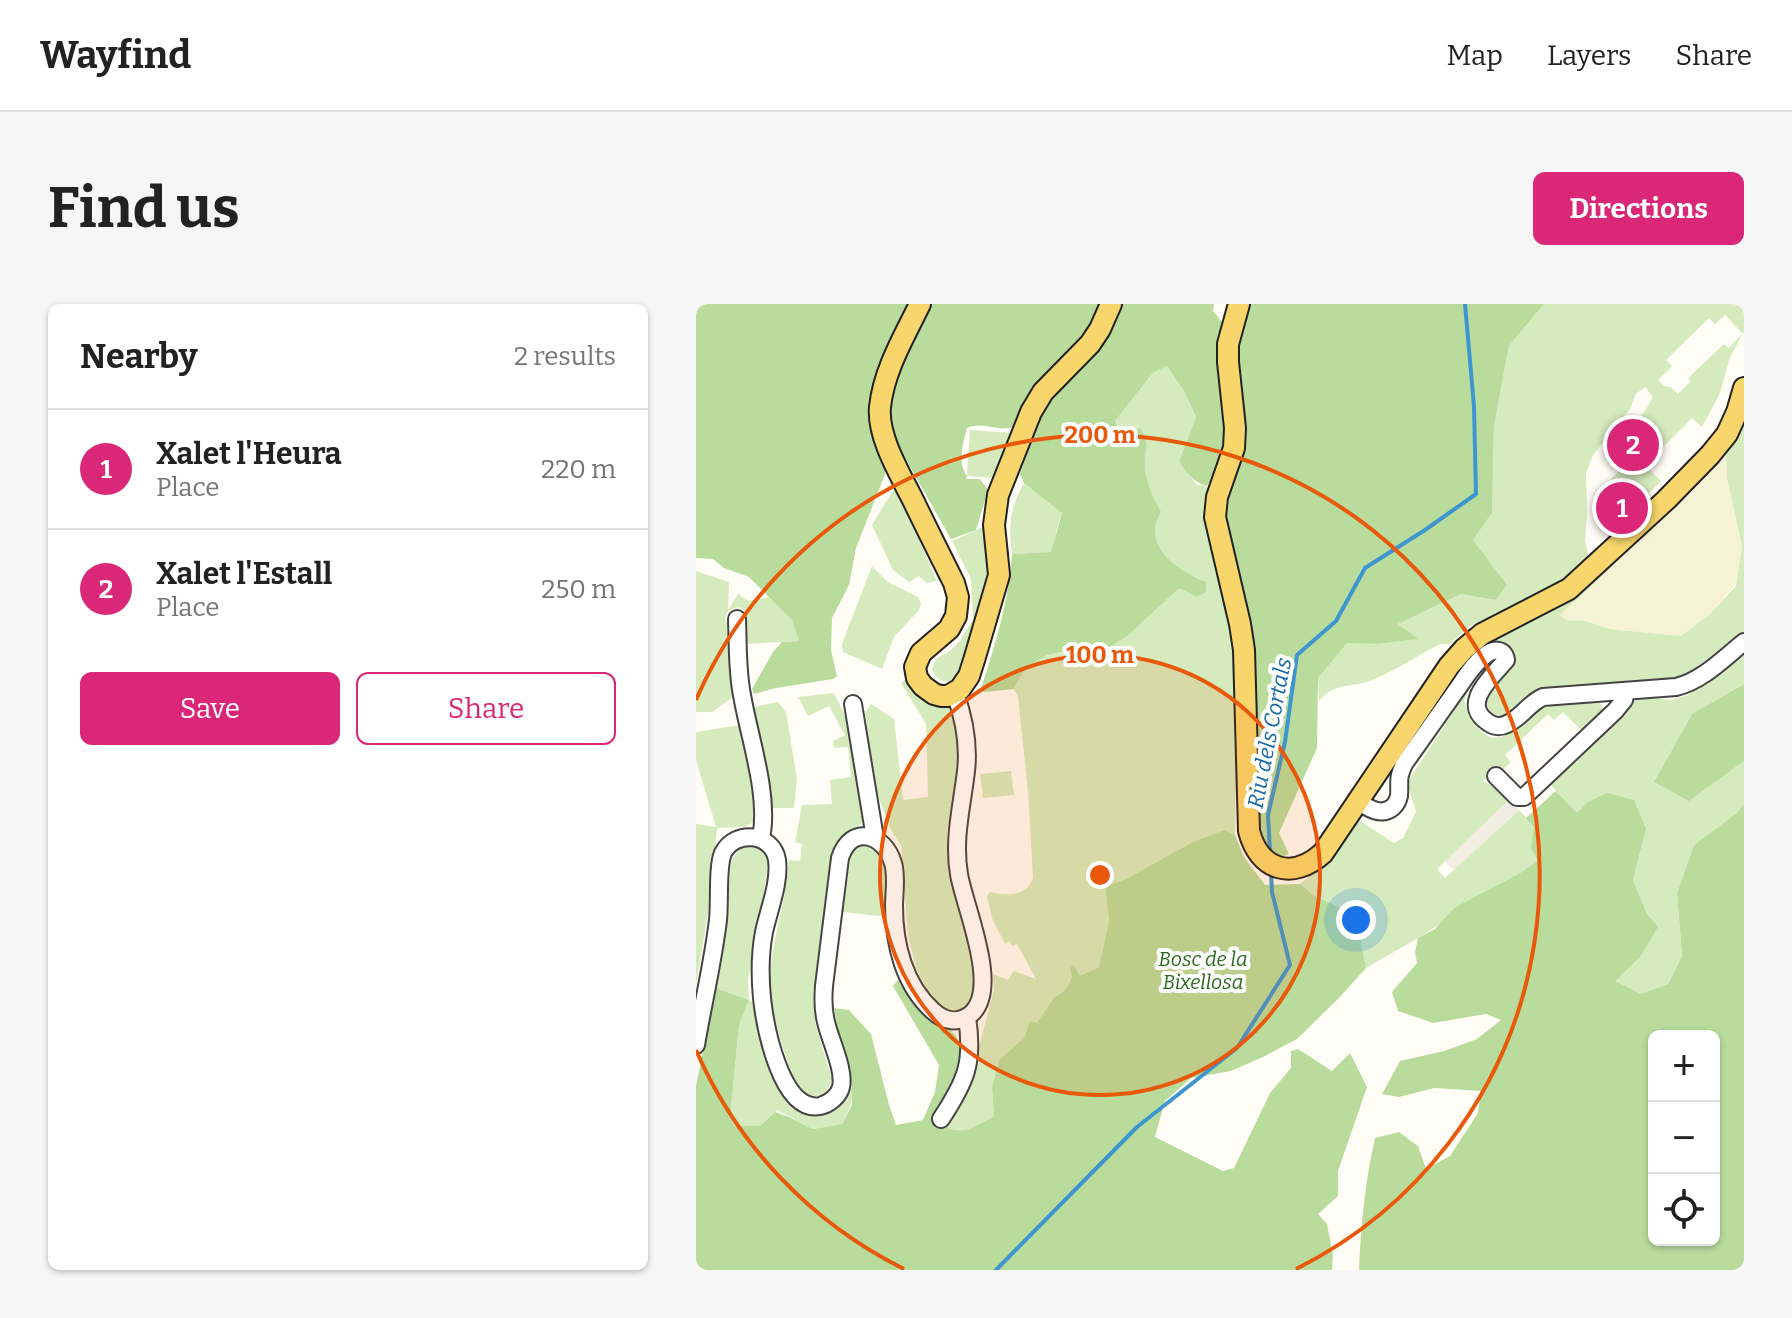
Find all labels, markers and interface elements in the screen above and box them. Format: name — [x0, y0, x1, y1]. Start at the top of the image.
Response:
text: Wayfind — [40, 32, 191, 78]
text: Map — [1446, 39, 1503, 72]
text: Layers — [1547, 39, 1631, 72]
text: Share — [1675, 39, 1752, 72]
button: Directions — [1533, 172, 1744, 245]
text: Find us — [48, 175, 240, 242]
text: Nearby — [80, 336, 198, 377]
text: 2 results — [514, 341, 616, 372]
pin: 2 — [1607, 415, 1659, 475]
text: 200 m — [1064, 421, 1136, 449]
text: Xalet l'Heura — [156, 436, 342, 472]
text: 1 — [100, 454, 112, 485]
text: 220 m — [541, 454, 616, 485]
text: Place — [156, 472, 220, 503]
pin: 1 — [1596, 478, 1648, 538]
text: Xalet l'Estall — [156, 556, 332, 592]
text: 2 — [99, 574, 113, 605]
text: 250 m — [541, 574, 616, 605]
text: Place — [156, 592, 220, 623]
text: 100 m — [1066, 641, 1134, 669]
water label: Riu dels Cortals — [1242, 655, 1297, 811]
button: Save — [80, 672, 340, 745]
button: Share — [356, 672, 616, 745]
centre of rings — [1086, 861, 1114, 889]
your location — [1336, 900, 1376, 940]
park label: Bosc de la Bixellosa — [1158, 947, 1248, 994]
map controls — [1648, 1030, 1720, 1246]
button: + — [1648, 1030, 1720, 1102]
button: − — [1648, 1102, 1720, 1174]
button: locate — [1648, 1174, 1720, 1246]

